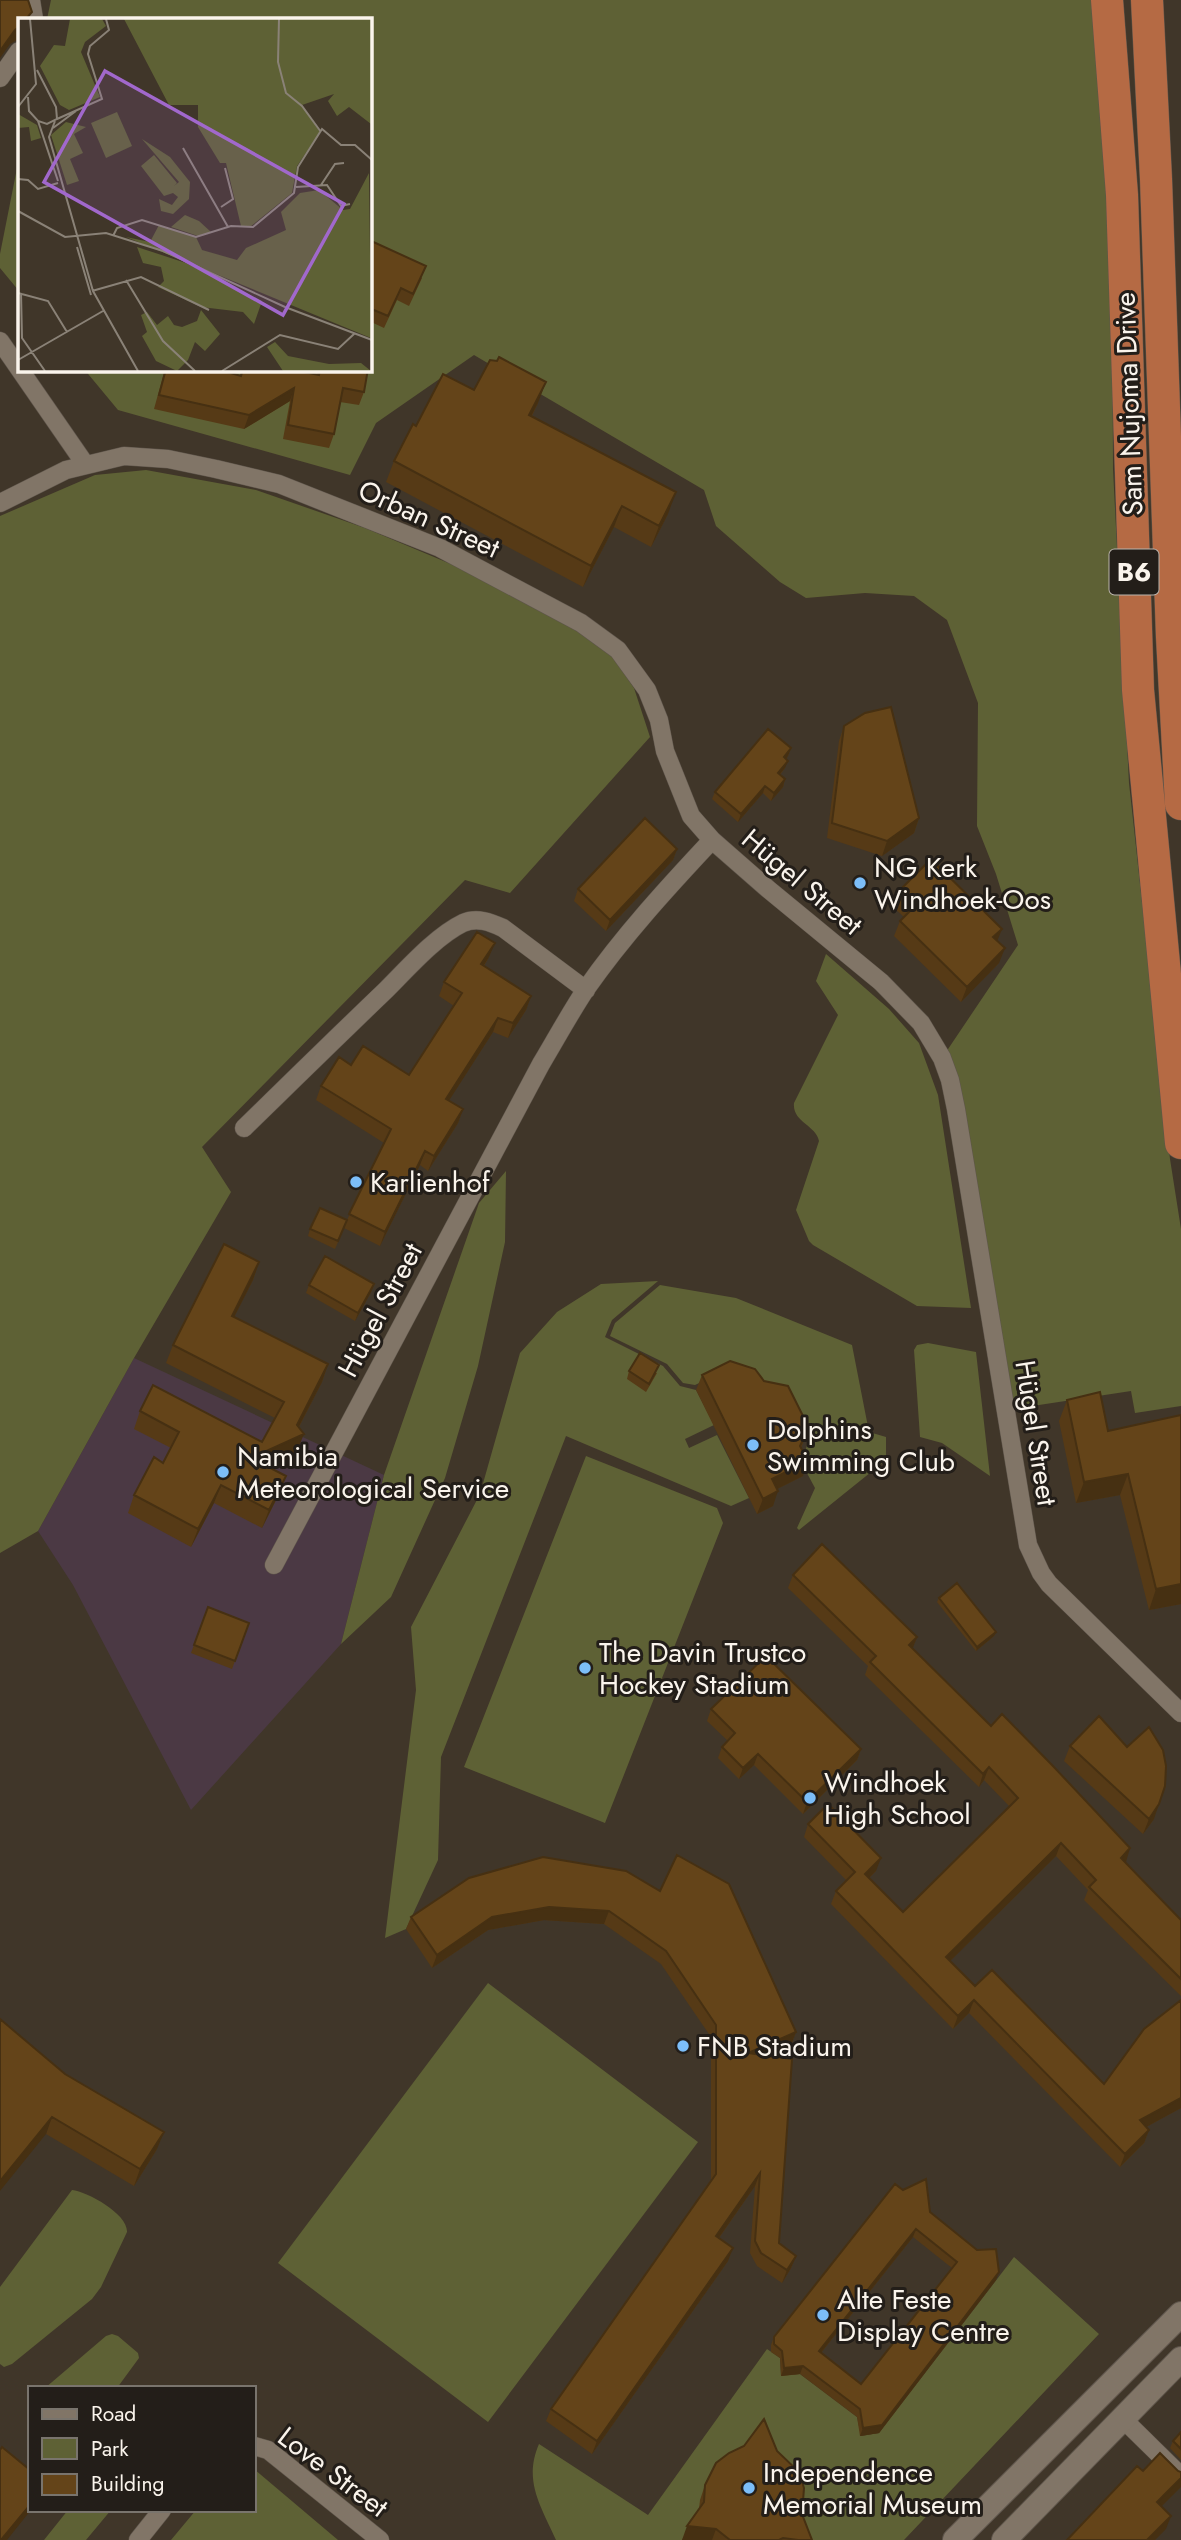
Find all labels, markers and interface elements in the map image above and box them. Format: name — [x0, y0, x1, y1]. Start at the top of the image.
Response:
inset map — [18, 18, 371, 371]
street label: Sam Nujoma Drive — [1105, 292, 1153, 516]
street label: Orban Street — [352, 470, 507, 569]
road number: B6 — [1110, 550, 1158, 594]
street label: Hügel Street — [733, 819, 872, 945]
place label: NG Kerk Windhoek-Oos — [874, 847, 1051, 920]
marker: NG Kerk Windhoek-Oos — [852, 875, 868, 891]
place label: Karlienhof — [370, 1162, 491, 1203]
marker: Karlienhof — [348, 1174, 364, 1190]
street label: Hügel Street — [327, 1235, 433, 1384]
street label: Hügel Street — [1004, 1357, 1068, 1509]
place label: Dolphins Swimming Club — [767, 1409, 955, 1482]
place label: Namibia Meteorological Service — [237, 1436, 509, 1509]
marker: Dolphins Swimming Club — [745, 1437, 761, 1453]
marker: Namibia Meteorological Service — [215, 1464, 231, 1480]
place label: The Davin Trustco Hockey Stadium — [599, 1632, 806, 1705]
marker: The Davin Trustco Hockey Stadium — [577, 1660, 593, 1676]
place label: Windhoek High School — [824, 1762, 971, 1835]
marker: Windhoek High School — [802, 1790, 818, 1806]
place label: FNB Stadium — [697, 2026, 852, 2067]
marker: FNB Stadium — [675, 2038, 691, 2054]
place label: Alte Feste Display Centre — [837, 2279, 1010, 2352]
marker: Alte Feste Display Centre — [815, 2307, 831, 2323]
legend — [28, 2386, 256, 2512]
text: Road — [91, 2399, 136, 2429]
street label: Love Street — [269, 2417, 397, 2527]
text: Park — [91, 2434, 129, 2464]
place label: Independence Memorial Museum — [763, 2452, 982, 2525]
text: Building — [91, 2469, 164, 2499]
marker: Independence Memorial Museum — [741, 2480, 757, 2496]

